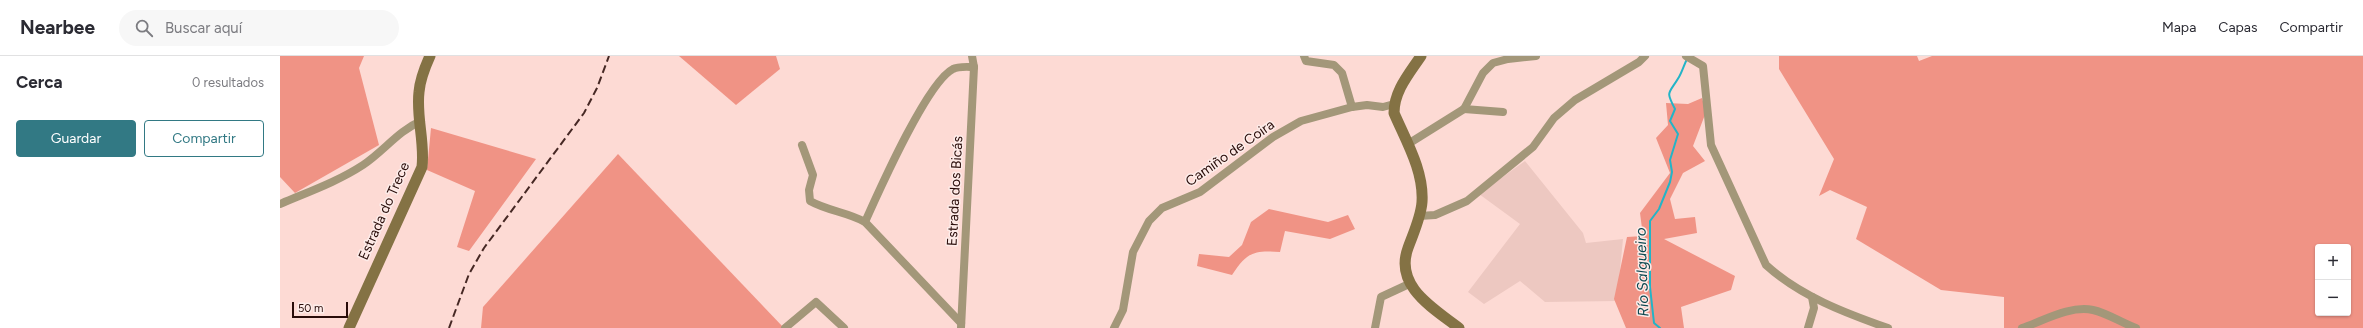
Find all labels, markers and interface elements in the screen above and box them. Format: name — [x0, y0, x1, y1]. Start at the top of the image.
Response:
search box — [119, 10, 399, 46]
text: Nearbee — [20, 16, 95, 39]
icon: search — [133, 17, 155, 39]
text: Buscar aquí — [165, 19, 242, 37]
text: Mapa — [2162, 19, 2196, 36]
text: Capas — [2218, 19, 2257, 36]
text: Compartir — [2279, 19, 2343, 36]
text: Cerca — [16, 72, 63, 92]
text: 0 resultados — [192, 75, 264, 90]
street label: Camiño de Coira — [1182, 116, 1278, 190]
button: Guardar — [16, 120, 136, 157]
button: Compartir — [144, 120, 264, 157]
street label: Estrada dos Bicás — [944, 136, 966, 246]
street label: Estrada do Trece — [355, 159, 413, 263]
water label: Río Salgueiro — [1631, 227, 1653, 317]
map controls — [2315, 244, 2351, 316]
button: + — [2315, 244, 2351, 280]
button: − — [2315, 280, 2351, 316]
scale bar — [292, 300, 348, 319]
text: 50 m — [298, 302, 323, 315]

